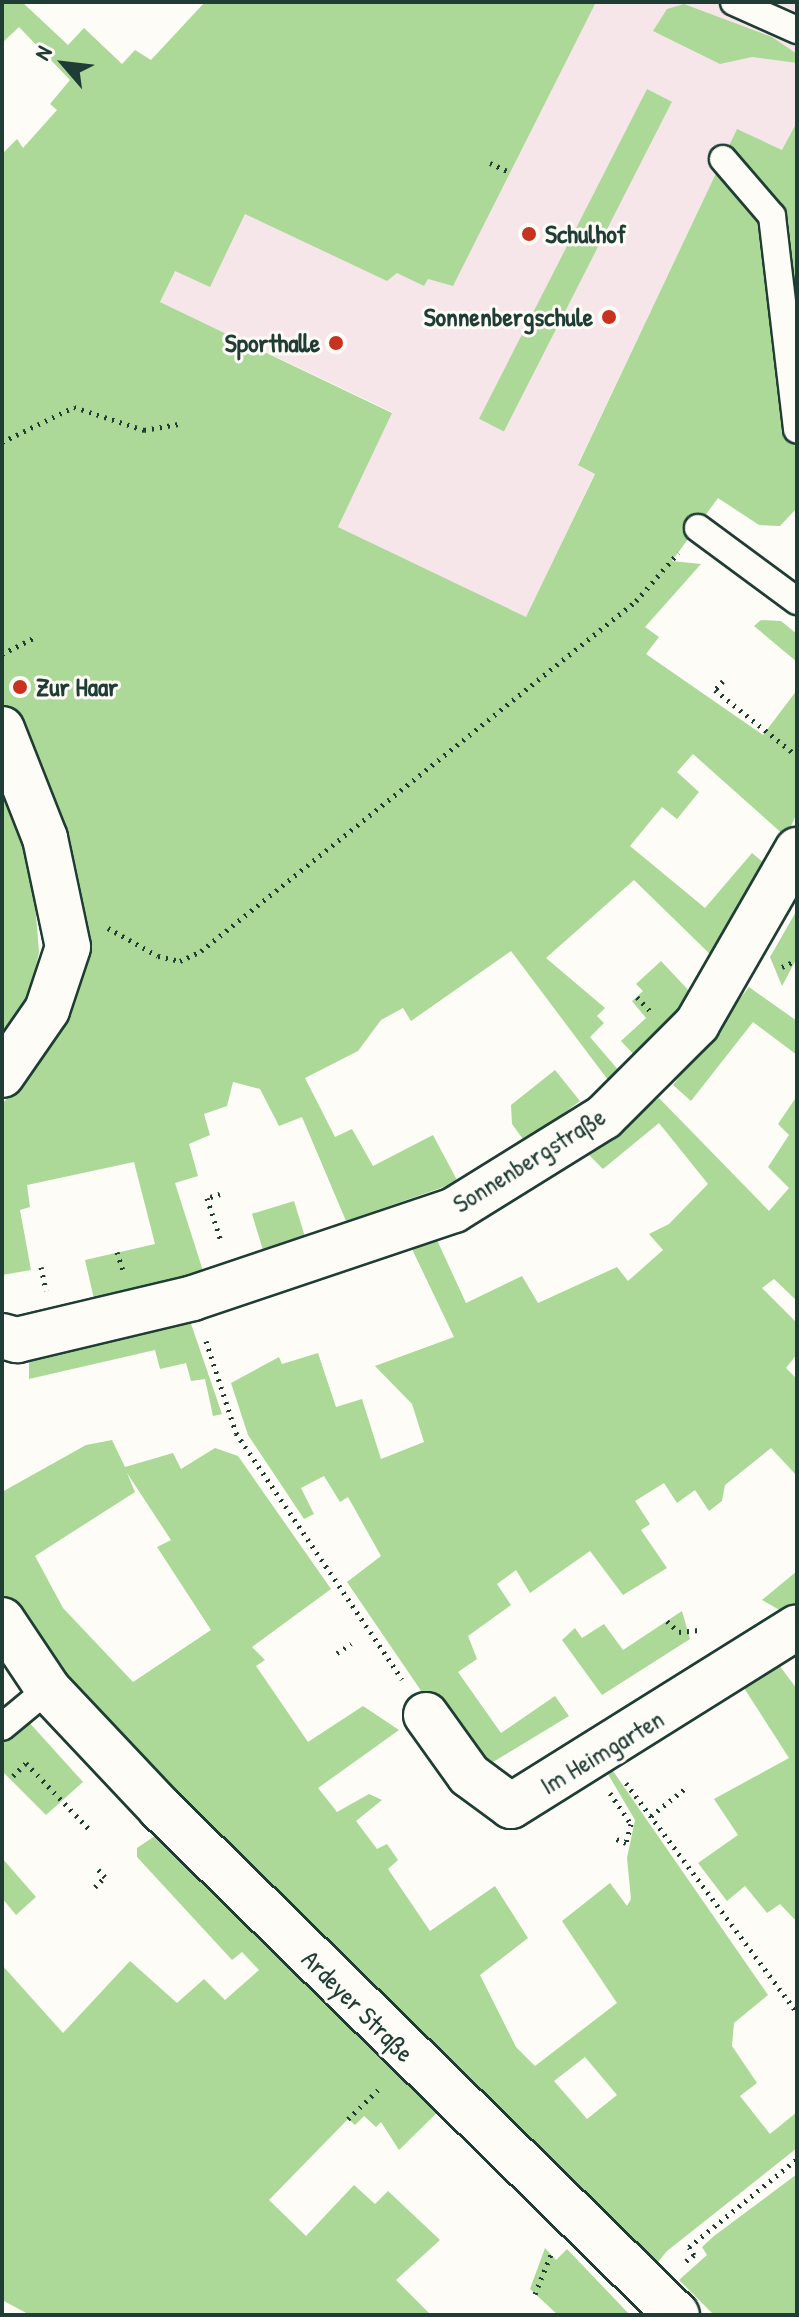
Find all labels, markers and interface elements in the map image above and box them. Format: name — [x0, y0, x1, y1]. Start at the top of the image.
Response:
north arrow — [24, 24, 104, 104]
text: N — [27, 41, 59, 65]
place label: Schulhof — [545, 218, 626, 250]
marker: Schulhof — [520, 225, 538, 243]
place label: Sonnenbergschule — [424, 301, 593, 333]
marker: Sonnenbergschule — [600, 308, 618, 326]
place label: Sporthalle — [225, 327, 320, 359]
marker: Sporthalle — [327, 334, 345, 352]
place label: Zur Haar — [36, 671, 118, 703]
marker: Zur Haar — [11, 678, 29, 696]
street label: Sonnenbergstraße — [447, 1101, 611, 1219]
street label: Im Heimgarten — [535, 1703, 669, 1801]
street label: Ardeyer Straße — [295, 1943, 421, 2069]

